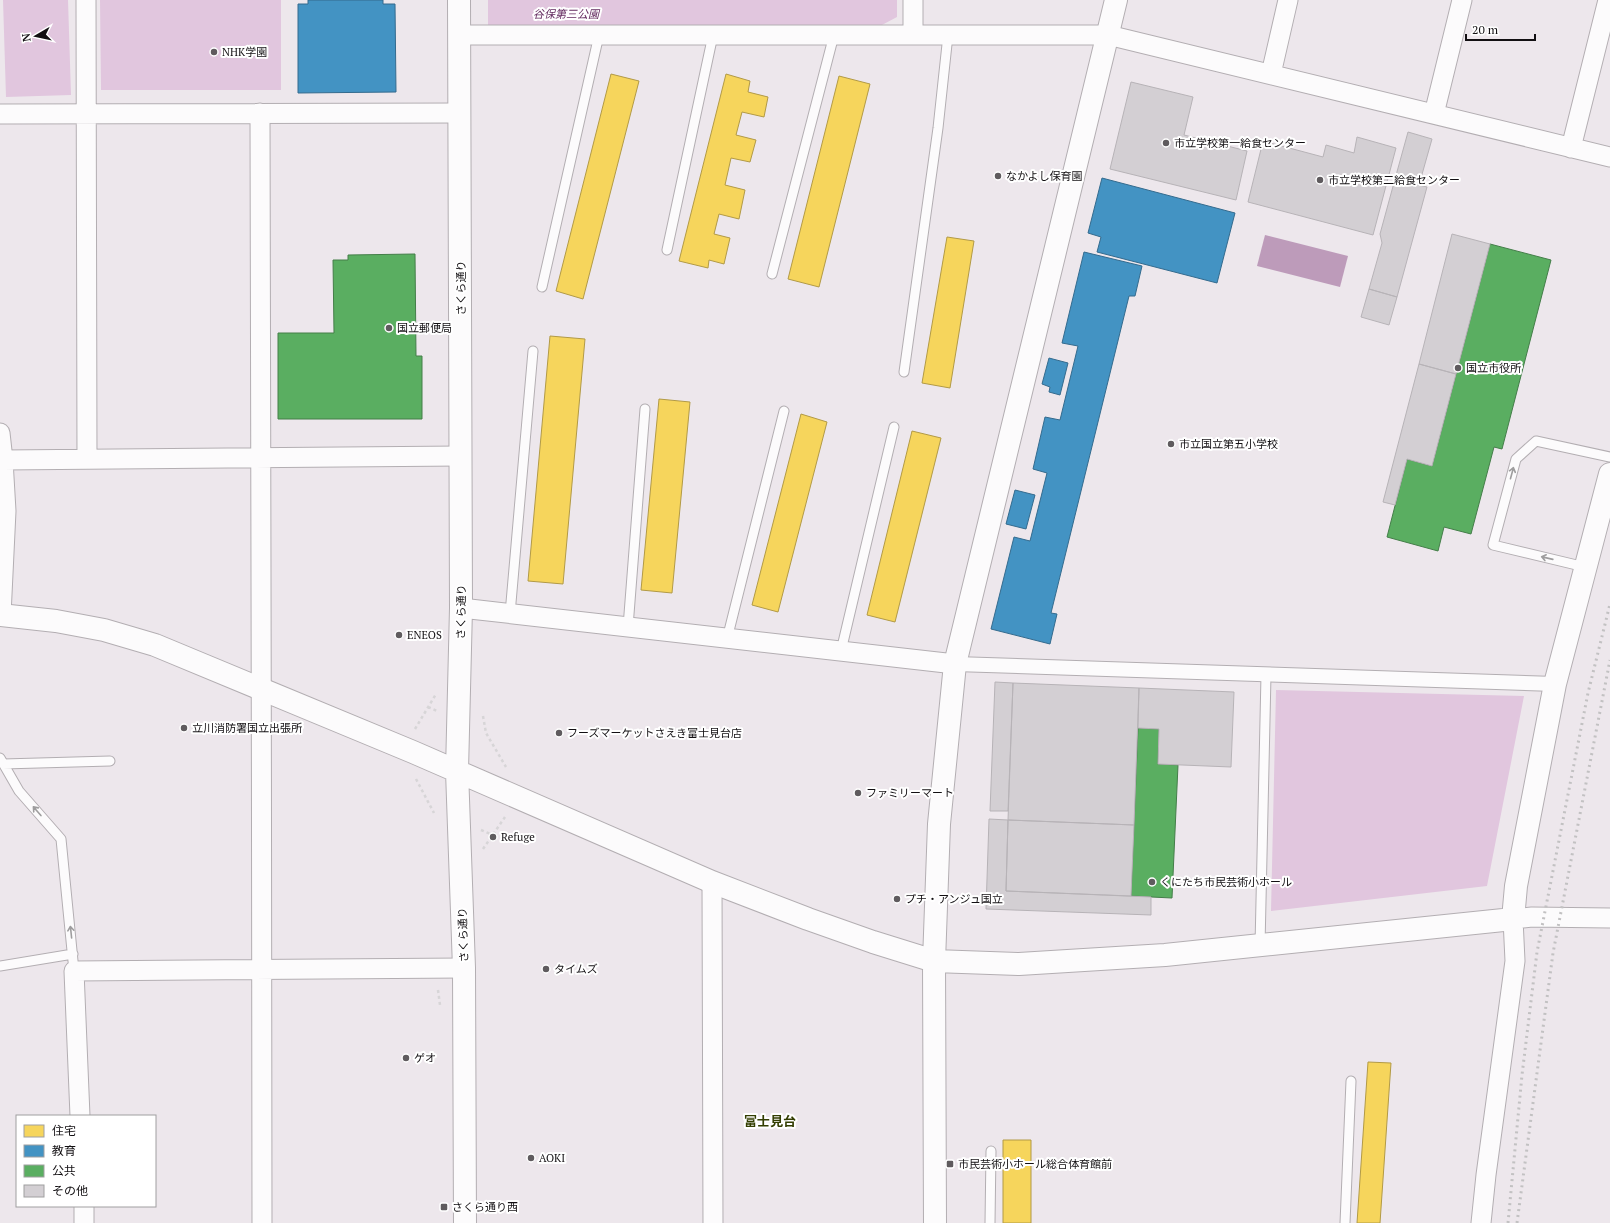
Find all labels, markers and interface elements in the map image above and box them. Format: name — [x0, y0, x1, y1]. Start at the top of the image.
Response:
park label: 谷保第三公園 — [533, 7, 601, 21]
north arrow — [16, 16, 56, 56]
scale bar — [1466, 16, 1535, 42]
text: 20 m — [1472, 22, 1499, 37]
text: N — [18, 32, 34, 43]
place label: NHK学園 — [222, 45, 267, 59]
marker: NHK学園 — [209, 47, 219, 57]
place label: 市立学校第一給食センター — [1174, 136, 1306, 150]
marker: 市立学校第一給食センター — [1161, 138, 1171, 148]
place label: なかよし保育園 — [1006, 169, 1082, 183]
marker: なかよし保育園 — [993, 171, 1003, 181]
place label: 市立学校第二給食センター — [1328, 173, 1460, 187]
marker: 市立学校第二給食センター — [1315, 175, 1325, 185]
street label: さくら通り — [454, 261, 468, 316]
place label: 国立郵便局 — [397, 321, 452, 335]
marker: 国立郵便局 — [384, 323, 394, 333]
place label: 国立市役所 — [1466, 361, 1522, 375]
marker: 国立市役所 — [1453, 363, 1463, 373]
place label: 市立国立第五小学校 — [1179, 437, 1278, 451]
marker: 市立国立第五小学校 — [1166, 439, 1176, 449]
one-way arrow — [1509, 467, 1517, 480]
one-way arrow — [1541, 553, 1554, 561]
street label: さくら通り — [454, 584, 468, 640]
place label: ENEOS — [407, 628, 442, 642]
marker: ENEOS — [394, 630, 404, 640]
place label: 立川消防署国立出張所 — [192, 721, 303, 735]
marker: 立川消防署国立出張所 — [179, 723, 189, 733]
place label: フーズマーケットさえき富士見台店 — [567, 726, 742, 740]
marker: フーズマーケットさえき富士見台店 — [554, 728, 564, 738]
place label: ファミリーマート — [866, 786, 954, 800]
marker: ファミリーマート — [853, 788, 863, 798]
one-way arrow — [33, 806, 42, 817]
place label: Refuge — [501, 830, 535, 844]
marker: Refuge — [488, 832, 498, 842]
place label: くにたち市民芸術小ホール — [1160, 875, 1292, 889]
marker: くにたち市民芸術小ホール — [1147, 877, 1157, 887]
place label: プチ・アンジュ国立 — [905, 892, 1003, 906]
marker: プチ・アンジュ国立 — [892, 894, 902, 904]
street label: さくら通り — [455, 907, 471, 963]
one-way arrow — [67, 926, 74, 939]
place label: タイムズ — [554, 962, 598, 976]
marker: タイムズ — [541, 964, 551, 974]
place label: ゲオ — [414, 1051, 436, 1065]
marker: ゲオ — [401, 1053, 411, 1063]
district label: 富士見台 — [744, 1112, 796, 1130]
legend — [16, 1115, 156, 1207]
text: 住宅 — [52, 1123, 76, 1138]
text: 教育 — [52, 1143, 76, 1158]
place label: AOKI — [539, 1151, 565, 1165]
marker: AOKI — [526, 1153, 536, 1163]
place label: 市民芸術小ホール総合体育館前 — [958, 1157, 1112, 1171]
marker: 市民芸術小ホール総合体育館前 — [945, 1159, 955, 1169]
text: 公共 — [52, 1163, 76, 1178]
text: その他 — [52, 1183, 88, 1198]
place label: さくら通り西 — [452, 1200, 518, 1214]
marker: さくら通り西 — [439, 1202, 449, 1212]

